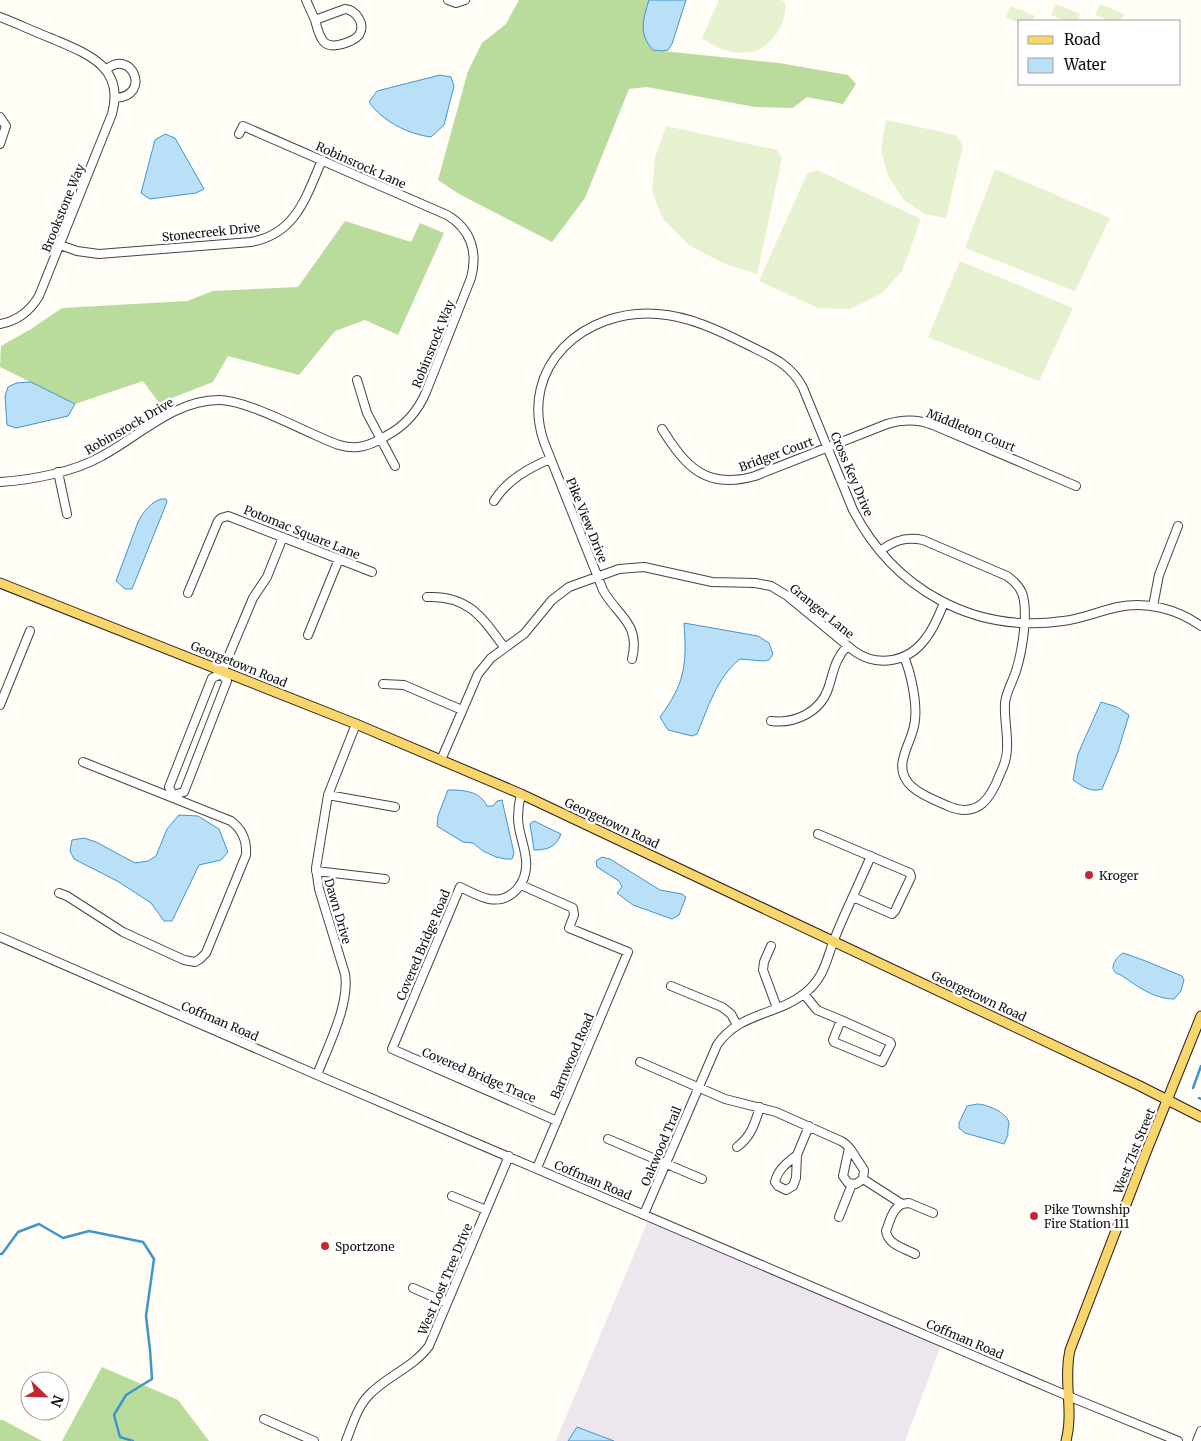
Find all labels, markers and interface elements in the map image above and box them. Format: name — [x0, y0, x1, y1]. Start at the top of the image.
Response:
legend — [1018, 20, 1181, 85]
text: Road — [1064, 30, 1100, 49]
text: Water — [1063, 55, 1107, 74]
street label: Robinsrock Lane — [314, 138, 408, 192]
street label: Brookstone Way — [38, 162, 88, 254]
street label: Stonecreek Drive — [161, 219, 261, 245]
street label: Robinsrock Way — [409, 298, 457, 390]
street label: Robinsrock Drive — [82, 395, 176, 457]
street label: Middleton Court — [924, 405, 1018, 455]
street label: Cross Key Drive — [828, 430, 876, 518]
street label: Bridger Court — [737, 433, 816, 474]
street label: Pike View Drive — [563, 475, 611, 565]
street label: Potomac Square Lane — [242, 502, 362, 562]
street label: Granger Lane — [787, 581, 857, 641]
street label: Georgetown Road — [189, 638, 289, 690]
street label: Georgetown Road — [562, 795, 662, 851]
place label: Kroger — [1099, 868, 1139, 883]
marker: Kroger — [1083, 869, 1095, 881]
street label: Dawn Drive — [321, 876, 355, 946]
street label: Covered Bridge Road — [393, 887, 453, 1003]
street label: Georgetown Road — [929, 968, 1029, 1024]
street label: Coffman Road — [179, 998, 261, 1044]
street label: Barnwood Road — [547, 1011, 597, 1101]
street label: Covered Bridge Trace — [420, 1044, 538, 1106]
street label: Oakwood Trail — [637, 1104, 685, 1188]
street label: West 71st Street — [1110, 1106, 1158, 1197]
street label: Coffman Road — [552, 1157, 634, 1203]
place label: Pike Township Fire Station 111 — [1044, 1202, 1130, 1231]
marker: Pike Township Fire Station 111 — [1028, 1210, 1040, 1222]
street label: West Lost Tree Drive — [414, 1221, 475, 1338]
place label: Sportzone — [335, 1239, 394, 1254]
marker: Sportzone — [319, 1240, 331, 1252]
street label: Coffman Road — [924, 1316, 1006, 1362]
north arrow — [20, 1371, 70, 1421]
text: N — [47, 1392, 67, 1410]

